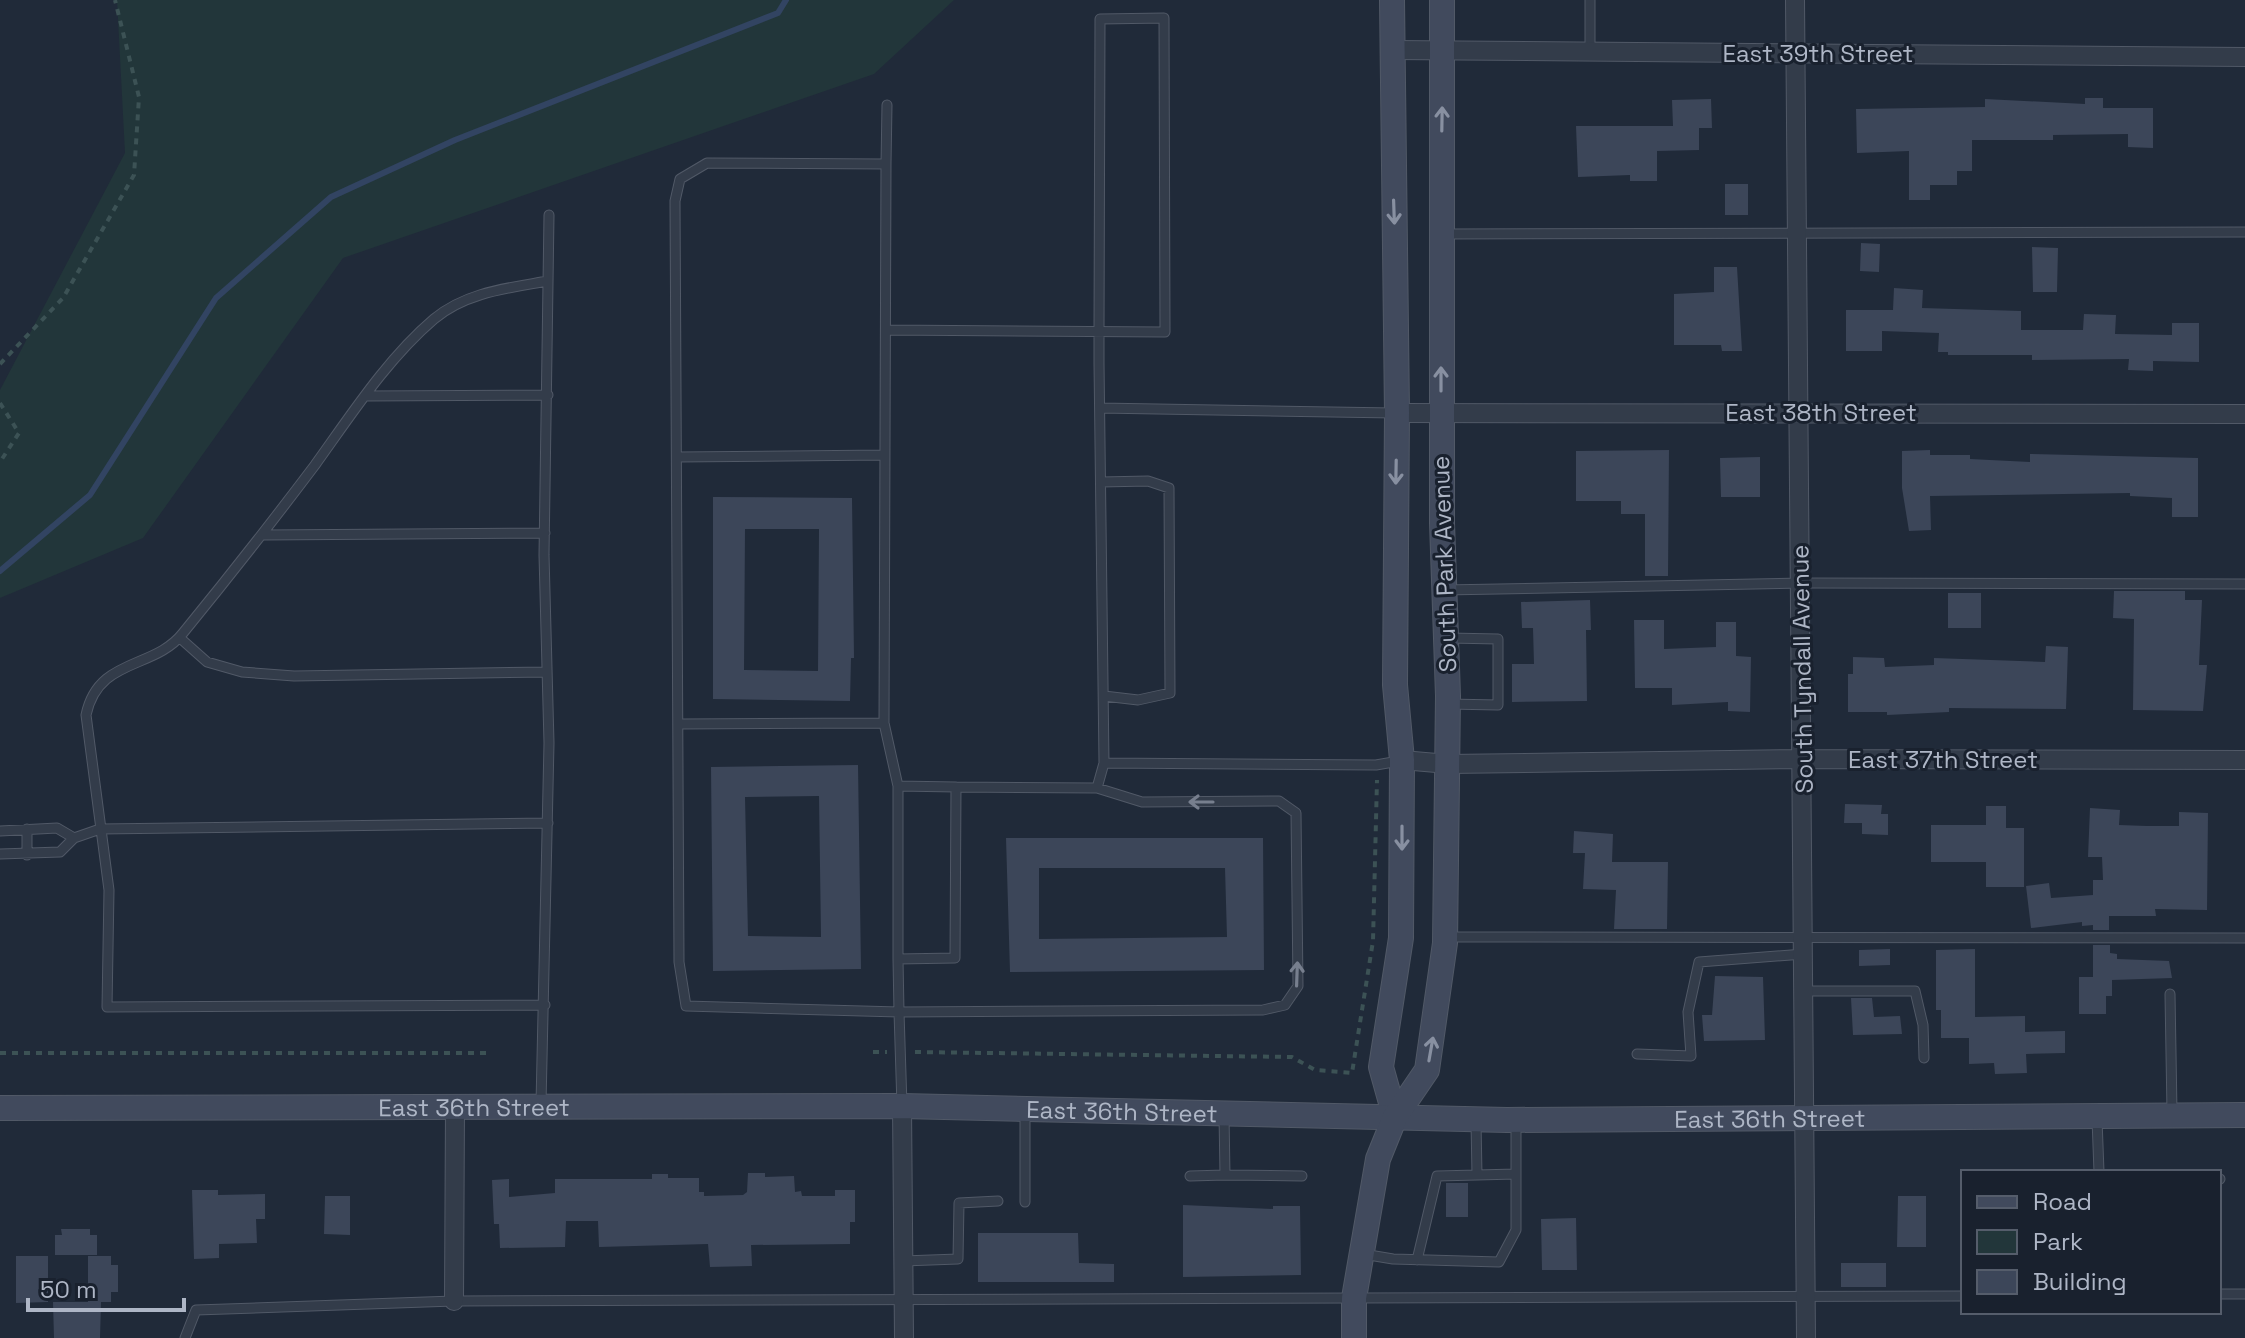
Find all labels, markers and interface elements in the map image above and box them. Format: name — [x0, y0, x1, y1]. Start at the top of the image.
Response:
street label: East 39th Street — [1722, 38, 1914, 69]
one-way arrow — [1434, 106, 1450, 133]
one-way arrow — [1386, 198, 1402, 225]
one-way arrow — [1433, 366, 1448, 393]
street label: East 38th Street — [1725, 397, 1917, 428]
street label: South Park Avenue — [1425, 455, 1463, 673]
one-way arrow — [1388, 458, 1404, 485]
street label: South Tyndall Avenue — [1784, 544, 1820, 794]
street label: East 37th Street — [1848, 744, 2038, 775]
one-way arrow — [1188, 794, 1215, 810]
one-way arrow — [1394, 824, 1410, 851]
one-way arrow — [1290, 961, 1305, 988]
one-way arrow — [1424, 1037, 1439, 1063]
street label: East 36th Street — [378, 1091, 570, 1123]
street label: East 36th Street — [1026, 1093, 1218, 1129]
street label: East 36th Street — [1674, 1102, 1866, 1134]
legend — [1961, 1170, 2221, 1314]
text: Road — [2033, 1186, 2092, 1217]
text: Park — [2033, 1226, 2083, 1257]
scale bar — [28, 1262, 184, 1312]
text: Building — [2033, 1266, 2127, 1297]
text: 50 m — [40, 1274, 97, 1305]

